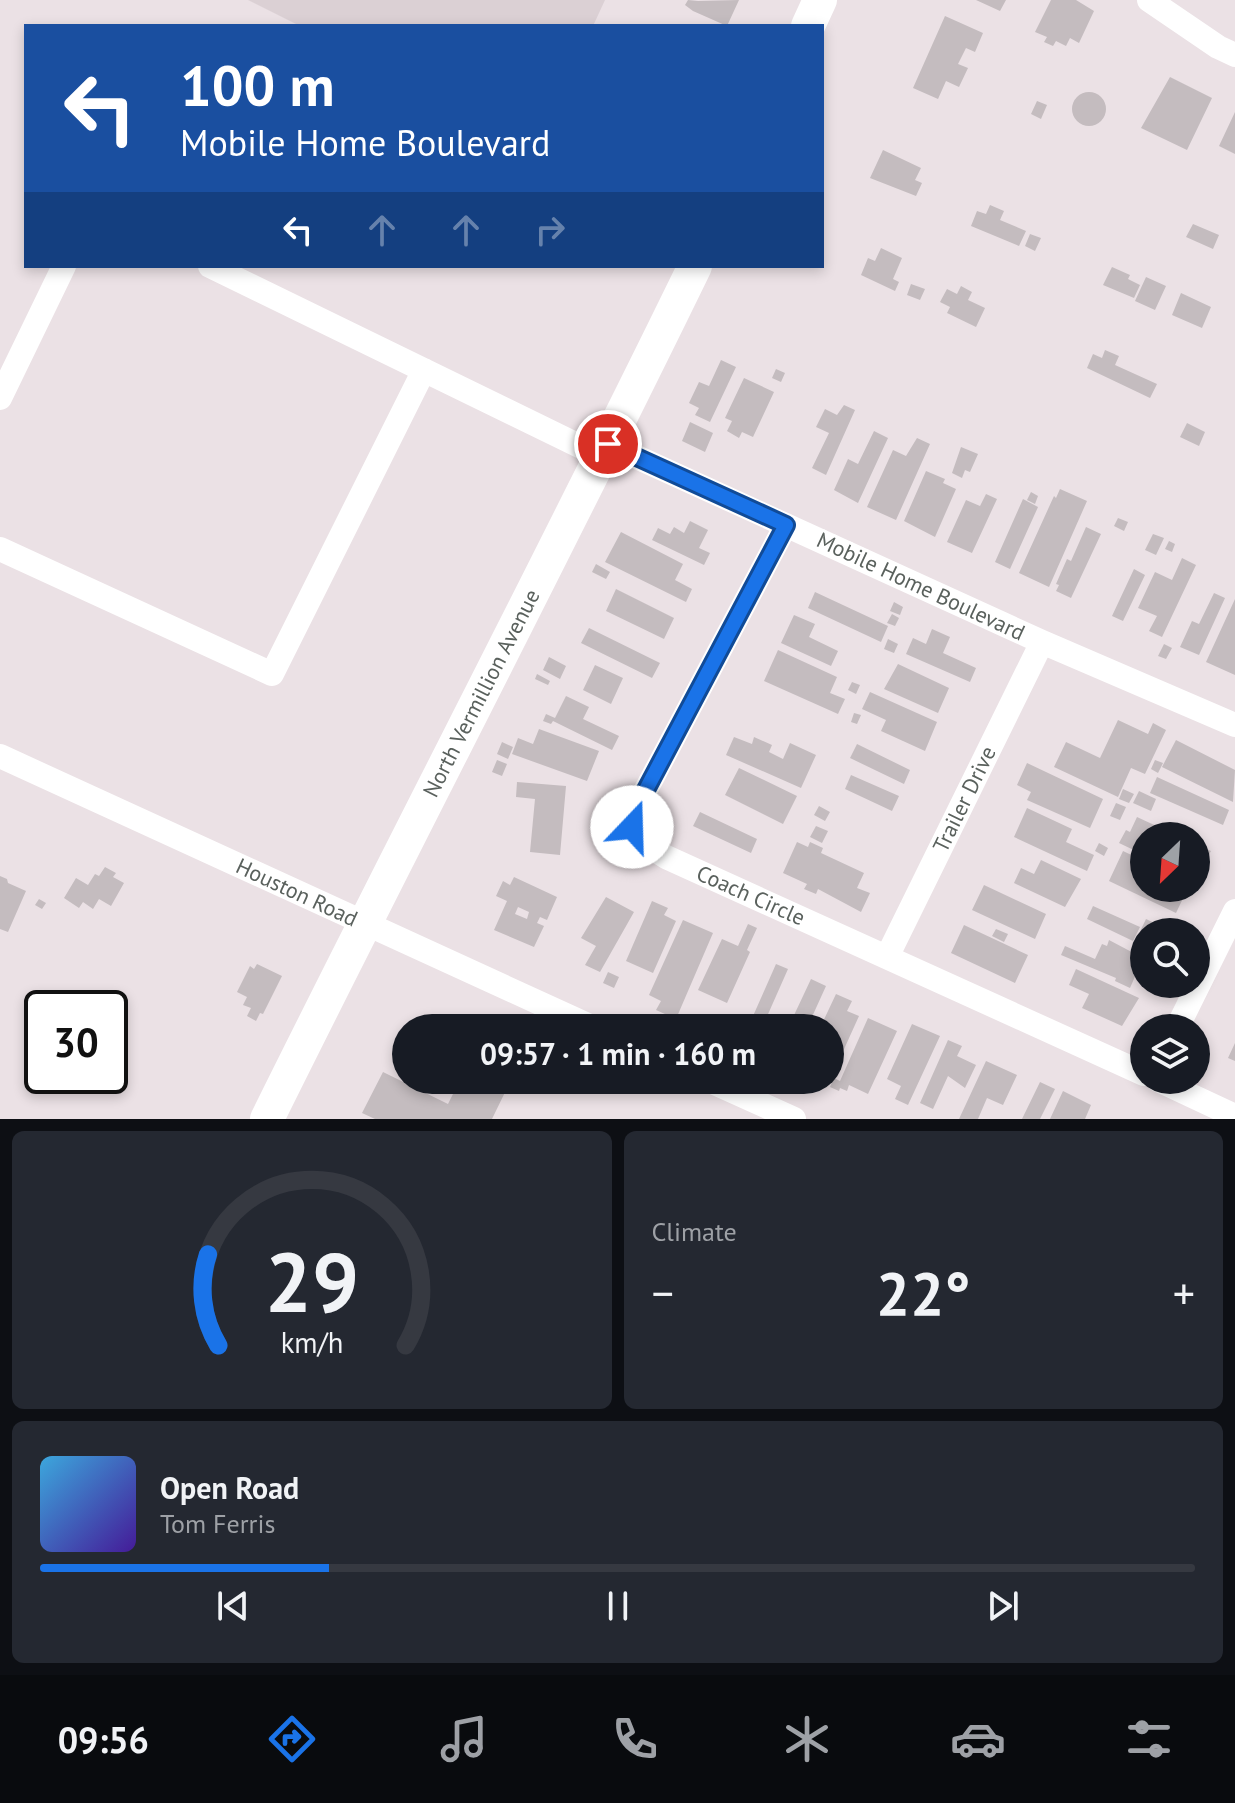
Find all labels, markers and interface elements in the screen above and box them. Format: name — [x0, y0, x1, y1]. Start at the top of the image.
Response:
text: 100 m — [180, 49, 335, 121]
icon: left — [48, 56, 152, 160]
text: Mobile Home Boulevard — [180, 119, 550, 166]
icon: left — [276, 208, 320, 252]
icon: ahead — [360, 208, 404, 252]
icon: ahead — [444, 208, 488, 252]
icon: right — [528, 208, 572, 252]
pin — [574, 410, 642, 478]
icon: arrive — [586, 422, 630, 466]
street label: Mobile Home Boulevard — [812, 525, 1030, 647]
street label: North Vermillion Avenue — [416, 584, 546, 802]
street label: Trailer Drive — [926, 741, 1002, 857]
position arrow — [590, 785, 674, 869]
north arrow — [1130, 822, 1210, 902]
map controls — [1130, 822, 1210, 1094]
street label: Houston Road — [232, 852, 362, 932]
street label: Coach Circle — [692, 859, 810, 931]
button: search — [1130, 918, 1210, 998]
speed limit sign: 30 — [24, 990, 128, 1094]
button: layers — [1130, 1014, 1210, 1094]
text: 09:57 · 1 min · 160 m — [480, 1034, 756, 1073]
text: Climate — [652, 1215, 737, 1248]
text: 29 — [265, 1227, 359, 1335]
text: 22° — [876, 1254, 970, 1332]
text: − — [652, 1264, 674, 1321]
text: + — [1173, 1264, 1195, 1321]
text: km/h — [280, 1324, 343, 1361]
text: Open Road — [160, 1468, 299, 1507]
text: Tom Ferris — [160, 1507, 275, 1540]
icon: previous — [211, 1584, 255, 1628]
icon: pause — [596, 1584, 640, 1628]
icon: next — [981, 1584, 1025, 1628]
icon: directions — [264, 1711, 320, 1767]
icon: music — [436, 1711, 492, 1767]
icon: phone — [607, 1711, 663, 1767]
icon: climate — [779, 1711, 835, 1767]
icon: car — [950, 1711, 1006, 1767]
icon: filters — [1121, 1711, 1177, 1767]
text: 09:56 — [58, 1716, 149, 1763]

